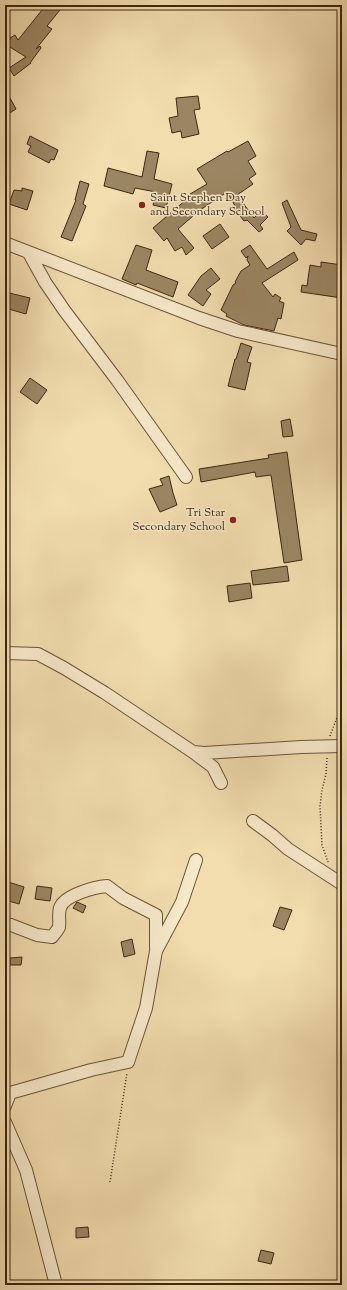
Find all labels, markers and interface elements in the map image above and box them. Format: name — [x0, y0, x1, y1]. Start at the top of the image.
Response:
place label: Saint Stephen Day and Secondary School — [150, 189, 265, 221]
marker: Saint Stephen Day and Secondary School — [137, 200, 147, 210]
place label: Tri Star Secondary School — [132, 504, 226, 536]
marker: Tri Star Secondary School — [228, 515, 238, 525]

